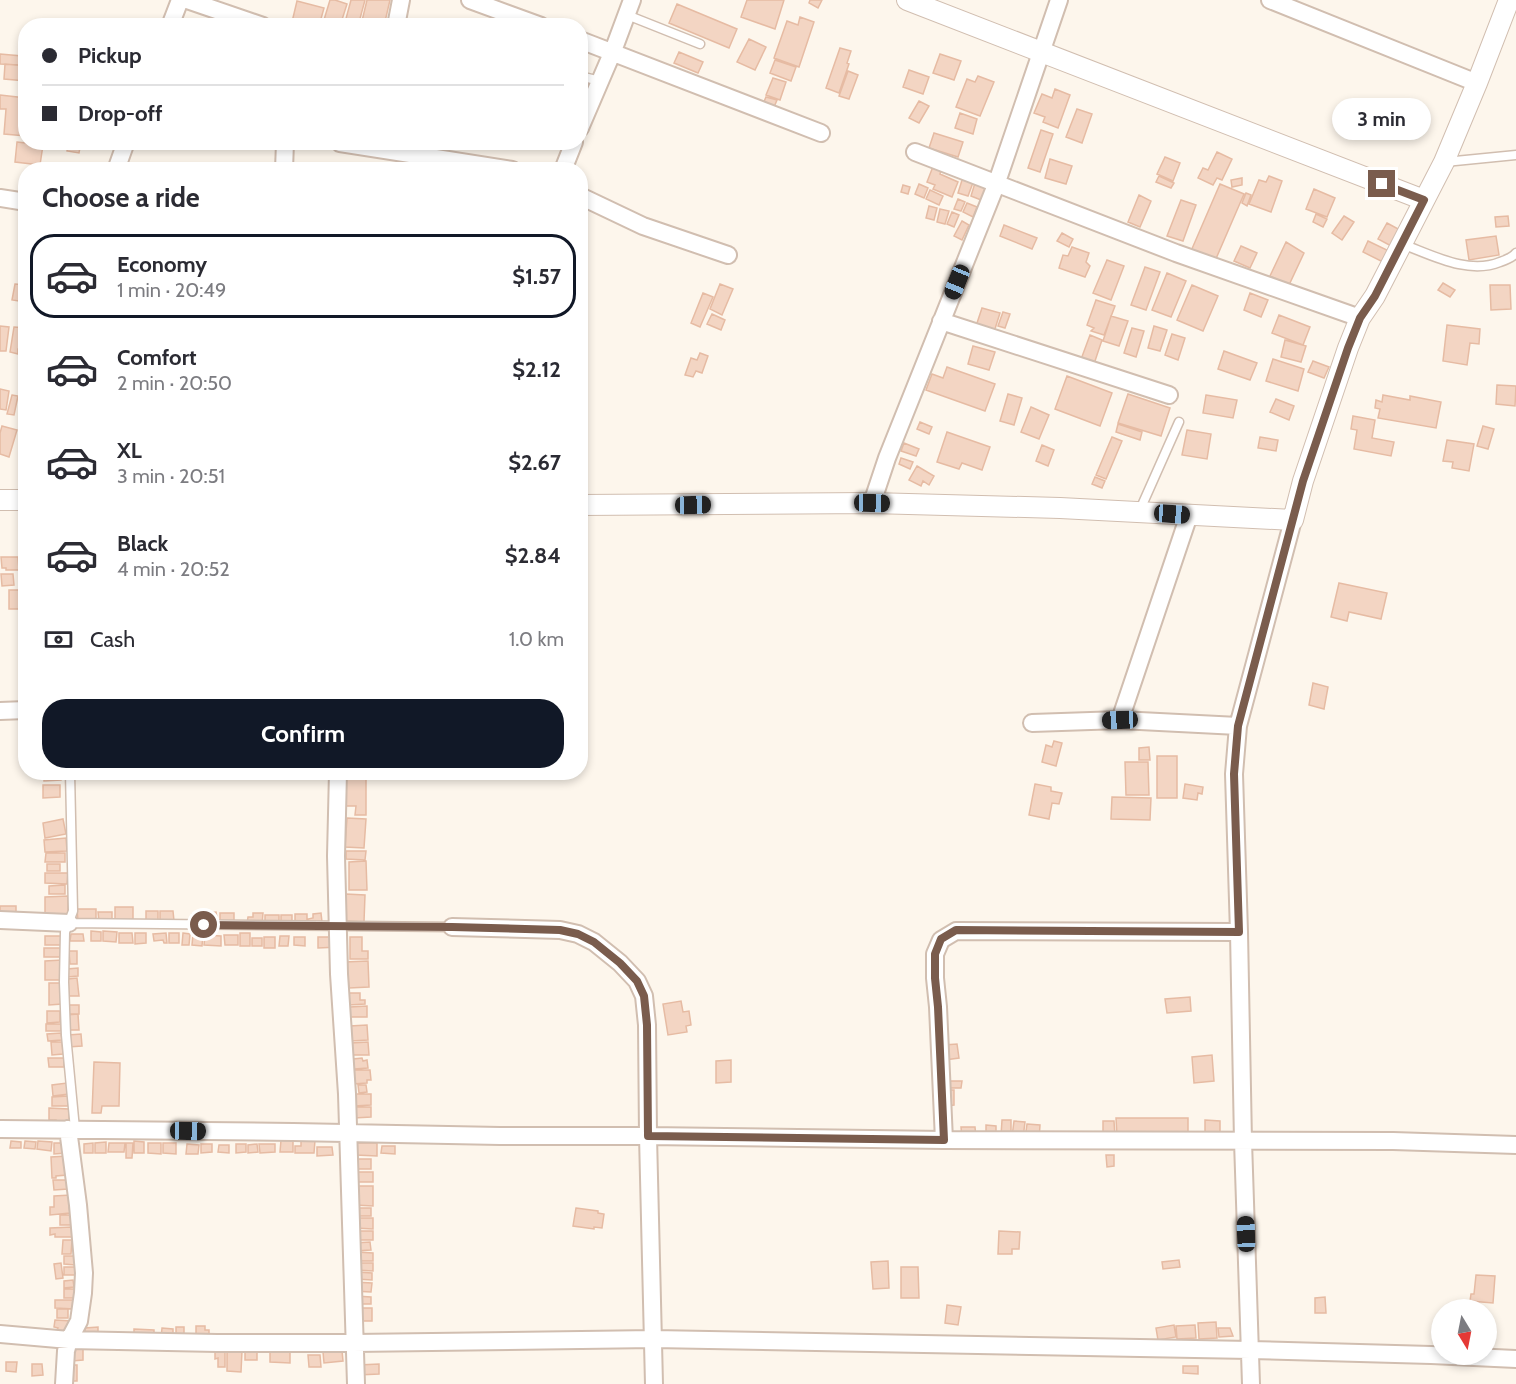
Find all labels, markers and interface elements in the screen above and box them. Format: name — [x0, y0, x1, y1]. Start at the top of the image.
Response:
text: Pickup — [78, 42, 142, 69]
callout: 3 min — [1332, 97, 1432, 139]
text: Drop-off — [78, 100, 162, 127]
text: 3 min — [1357, 107, 1406, 131]
route end — [1368, 170, 1395, 197]
text: Choose a ride — [42, 181, 200, 214]
icon: car — [45, 249, 99, 303]
text: Economy — [117, 251, 207, 278]
car — [942, 262, 972, 302]
text: $1.57 — [512, 263, 561, 290]
text: 1 min · 20:49 — [117, 278, 226, 302]
icon: car — [45, 342, 99, 396]
text: Comfort — [117, 344, 196, 371]
text: $2.12 — [512, 356, 561, 383]
text: 2 min · 20:50 — [117, 371, 232, 395]
icon: car — [45, 435, 99, 489]
text: XL — [117, 437, 142, 464]
text: $2.67 — [508, 449, 561, 476]
text: 3 min · 20:51 — [117, 464, 225, 488]
car — [854, 494, 890, 512]
car — [675, 496, 711, 514]
car — [1153, 504, 1191, 524]
icon: car — [45, 528, 99, 582]
text: Black — [117, 530, 168, 557]
text: $2.84 — [505, 542, 561, 569]
text: 4 min · 20:52 — [117, 557, 230, 581]
icon: cash — [42, 623, 75, 656]
text: Cash — [90, 626, 135, 653]
text: 1.0 km — [509, 627, 564, 651]
button: Confirm — [42, 699, 564, 768]
car — [1102, 710, 1138, 730]
route start — [190, 911, 217, 938]
car — [170, 1122, 206, 1140]
car — [1236, 1216, 1256, 1252]
north arrow — [1431, 1299, 1497, 1365]
map controls — [1431, 1299, 1497, 1365]

